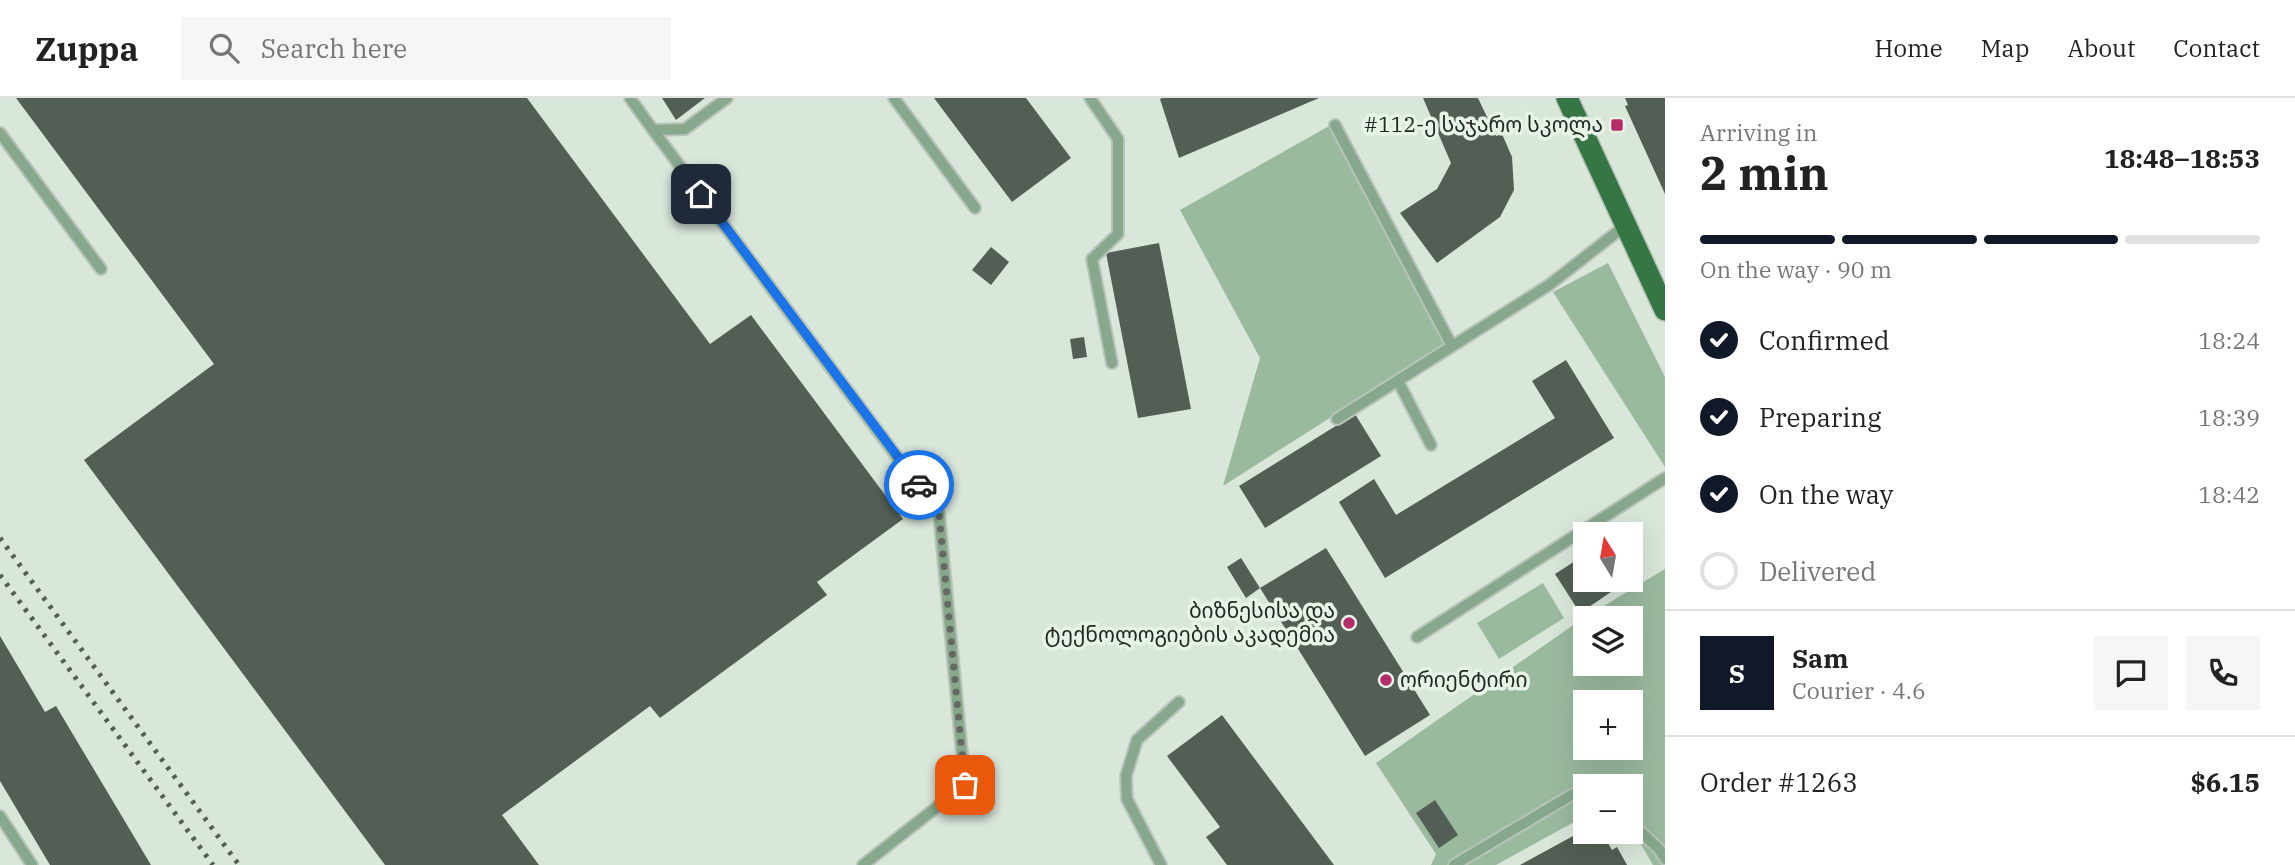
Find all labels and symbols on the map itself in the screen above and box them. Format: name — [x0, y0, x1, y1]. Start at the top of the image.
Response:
place label: #112-ე საჯარო სკოლა — [1364, 110, 1603, 138]
marker: #112-ე საჯარო სკოლა — [1609, 117, 1625, 133]
pin — [671, 164, 731, 224]
courier — [884, 450, 954, 520]
north arrow — [1573, 522, 1643, 592]
place label: ბიზნესისა და ტექნოლოგიების აკადემია — [1045, 596, 1335, 648]
marker: ბიზნესისა და ტექნოლოგიების აკადემია — [1341, 615, 1357, 631]
place label: ორიენტირი — [1400, 665, 1528, 693]
marker: ორიენტირი — [1378, 672, 1394, 688]
pin — [935, 755, 995, 815]

